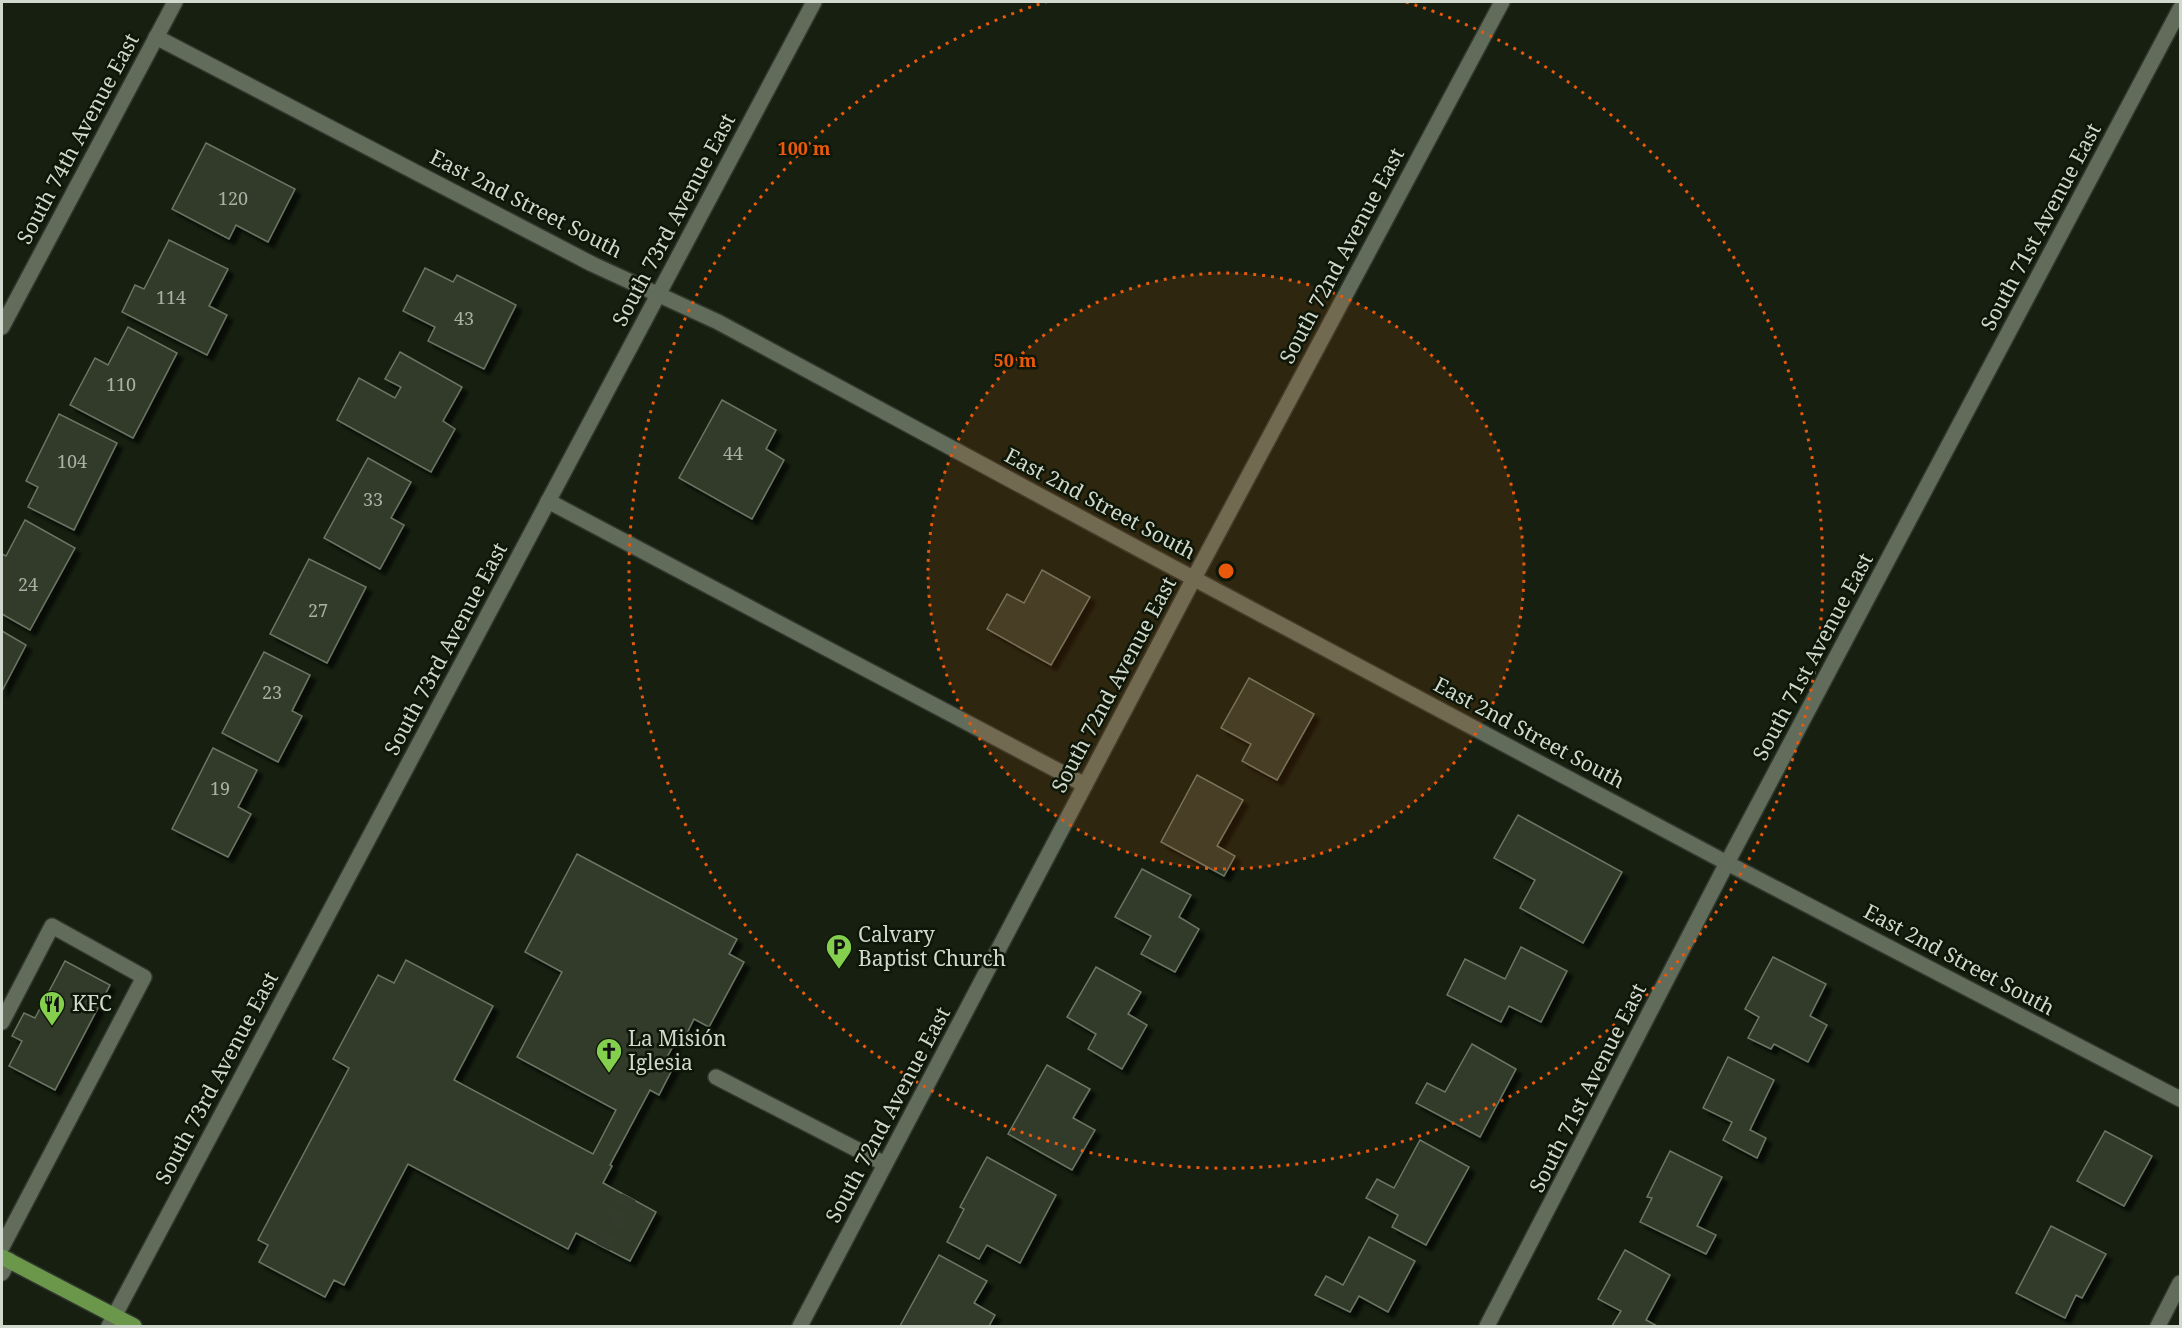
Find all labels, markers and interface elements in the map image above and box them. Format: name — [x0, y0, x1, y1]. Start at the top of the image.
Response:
street label: South 74th Avenue East — [10, 28, 145, 249]
street label: South 73rd Avenue East — [605, 108, 741, 331]
street label: South 71st Avenue East — [1973, 118, 2107, 335]
text: 100 m — [778, 136, 831, 160]
street label: East 2nd Street South — [425, 142, 627, 264]
street label: South 72nd Avenue East — [1272, 143, 1410, 368]
house number: 120 — [218, 186, 248, 210]
house number: 114 — [156, 285, 186, 309]
house number: 43 — [454, 306, 474, 330]
text: 50 m — [994, 348, 1037, 372]
house number: 110 — [106, 372, 136, 396]
house number: 44 — [723, 441, 743, 465]
street label: East 2nd Street South — [1000, 441, 1201, 565]
house number: 104 — [57, 449, 87, 473]
house number: 33 — [363, 487, 383, 511]
street label: South 73rd Avenue East — [377, 537, 513, 760]
street label: South 71st Avenue East — [1745, 548, 1879, 765]
centre of rings — [1216, 561, 1236, 581]
house number: 24 — [18, 572, 38, 596]
street label: South 72nd Avenue East — [1044, 572, 1182, 797]
house number: 27 — [308, 598, 328, 622]
street label: East 2nd Street South — [1429, 670, 1630, 794]
house number: 23 — [262, 680, 282, 704]
house number: 19 — [210, 776, 230, 800]
street label: East 2nd Street South — [1859, 897, 2060, 1021]
place label: Calvary Baptist Church — [858, 920, 1006, 972]
parking icon: Calvary Baptist Church — [824, 932, 854, 970]
street label: South 73rd Avenue East — [148, 966, 284, 1189]
street label: South 71st Avenue East — [1522, 978, 1652, 1197]
restaurant icon: KFC — [37, 989, 67, 1027]
place label: KFC — [72, 989, 112, 1017]
street label: South 72nd Avenue East — [818, 1002, 956, 1227]
place label: La Misión Iglesia — [628, 1024, 727, 1076]
church icon: La Misión Iglesia — [594, 1036, 624, 1074]

